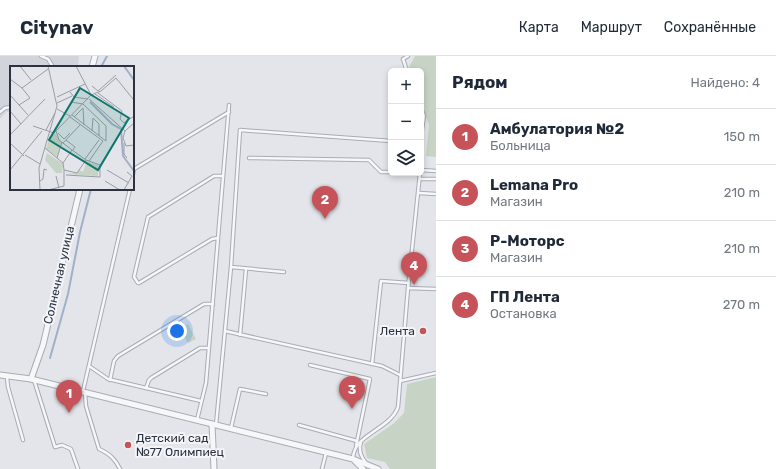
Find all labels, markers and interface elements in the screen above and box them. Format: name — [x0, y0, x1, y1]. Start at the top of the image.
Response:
text: Citynav — [20, 16, 93, 39]
text: Карта — [519, 19, 559, 36]
text: Маршрут — [581, 19, 642, 36]
text: Сохранённые — [664, 19, 756, 36]
inset map — [10, 66, 134, 190]
map controls — [388, 68, 424, 176]
button: + — [388, 68, 424, 104]
text: Рядом — [452, 72, 508, 92]
text: Найдено: 4 — [691, 75, 760, 90]
button: − — [388, 104, 424, 140]
text: Амбулатория №2 — [490, 120, 624, 138]
text: 1 — [462, 129, 468, 144]
text: 150 m — [724, 129, 760, 144]
text: Больница — [490, 138, 551, 153]
button: layers — [388, 140, 424, 176]
text: Lemana Pro — [490, 176, 578, 194]
text: 2 — [461, 185, 469, 200]
text: 210 m — [724, 185, 760, 200]
pin: 2 — [312, 186, 338, 219]
text: Магазин — [490, 194, 543, 209]
street label: Солнечная улица — [41, 225, 77, 325]
text: Р-Моторс — [490, 232, 565, 250]
text: 3 — [461, 241, 469, 256]
text: 210 m — [724, 241, 760, 256]
text: Магазин — [490, 250, 543, 265]
pin: 4 — [401, 252, 427, 285]
text: ГП Лента — [490, 288, 560, 306]
text: 4 — [461, 297, 469, 312]
text: 270 m — [723, 297, 760, 312]
text: Остановка — [490, 306, 557, 321]
your location — [167, 321, 187, 341]
place label: Лента — [380, 324, 415, 338]
marker: Лента — [418, 326, 428, 336]
pin: 3 — [339, 376, 365, 409]
pin: 1 — [56, 380, 82, 413]
place label: Детский сад №77 Олимпиец — [136, 431, 224, 459]
marker: Детский сад №77 Олимпиец — [123, 440, 133, 450]

